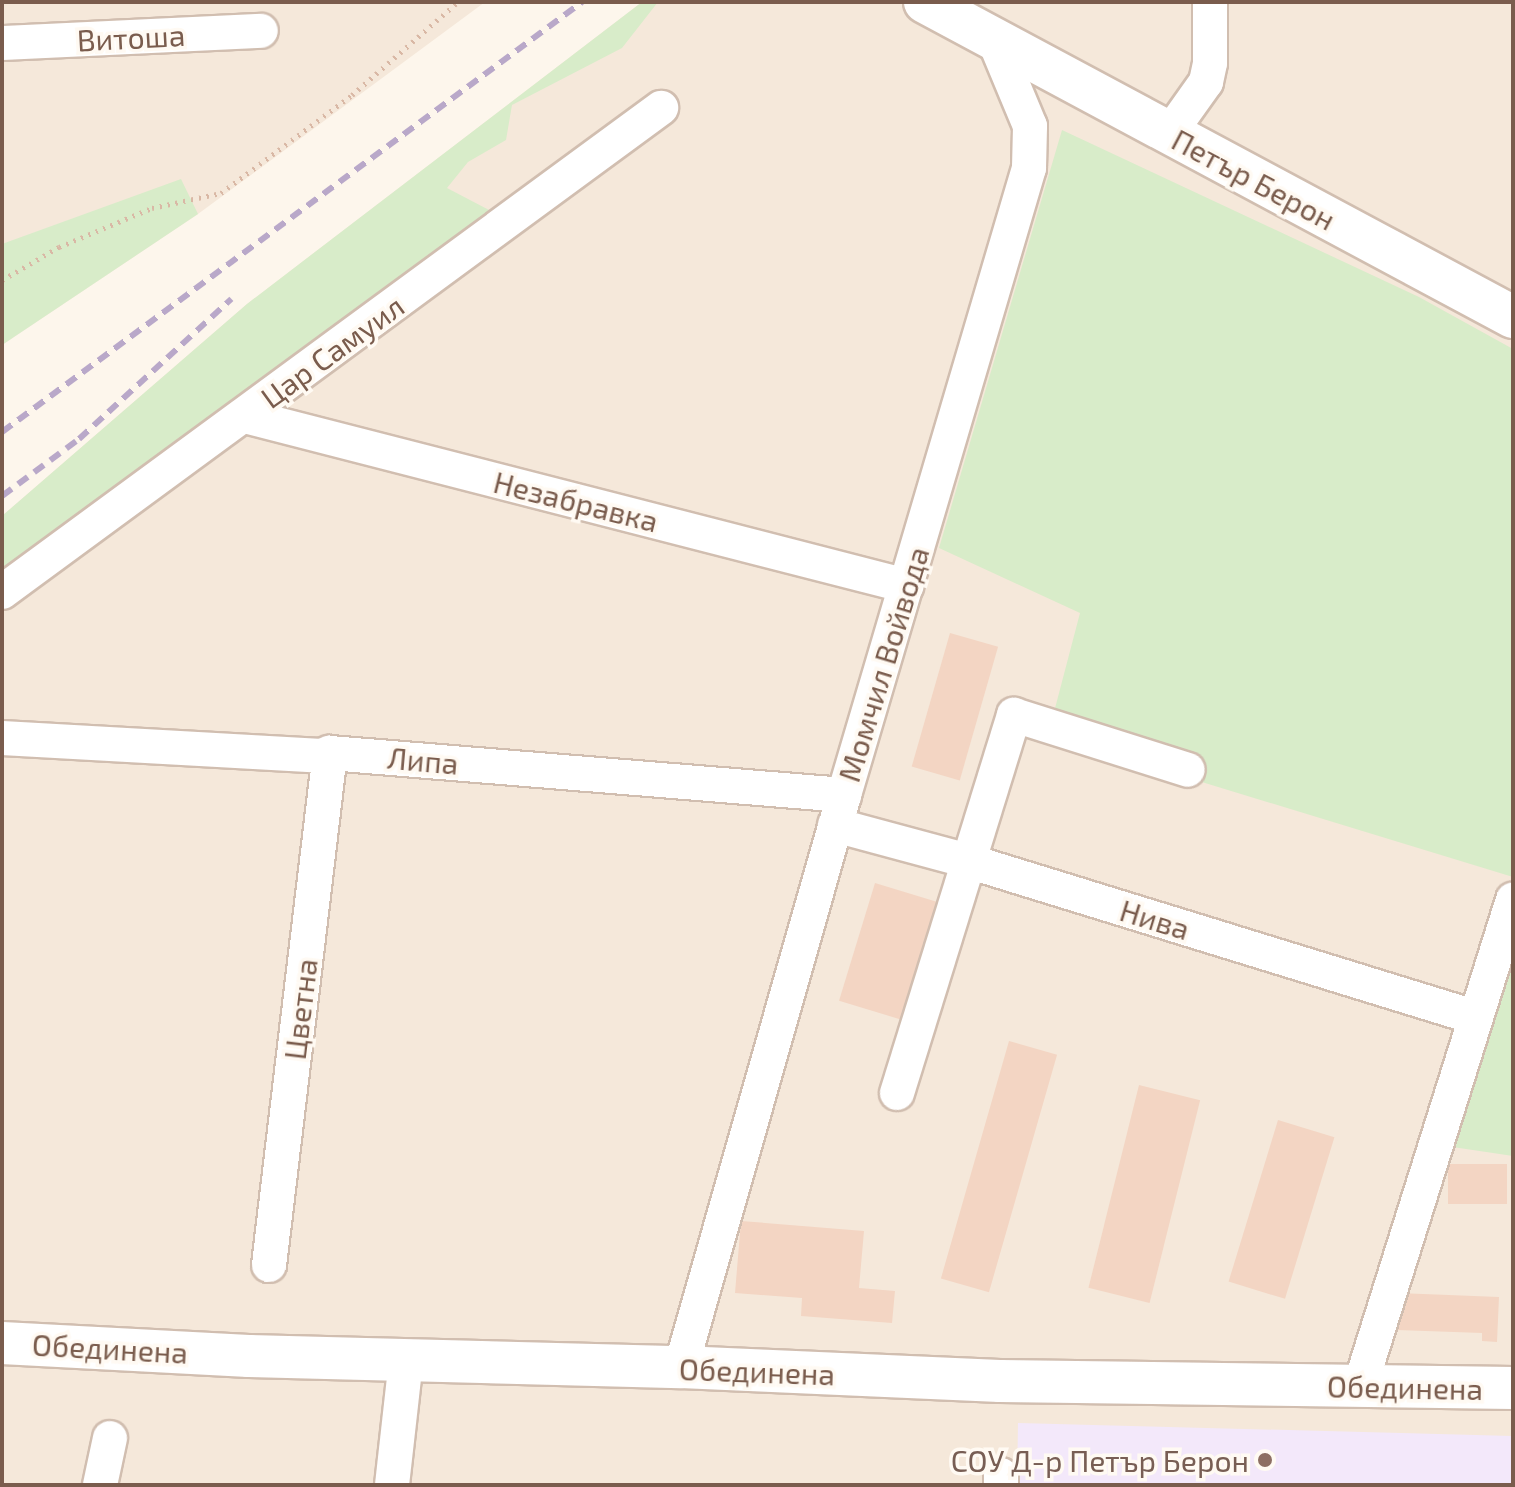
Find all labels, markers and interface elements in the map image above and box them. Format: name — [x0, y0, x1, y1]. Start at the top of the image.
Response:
street label: Витоша — [76, 16, 186, 58]
street label: Петър Берон — [1166, 121, 1342, 237]
street label: Цар Самуил — [253, 287, 411, 415]
street label: Незабравка — [490, 463, 662, 539]
street label: Момчил Войвода — [830, 542, 936, 786]
street label: Липа — [386, 739, 460, 781]
street label: Нива — [1116, 891, 1194, 947]
street label: Цветна — [276, 956, 324, 1062]
street label: Обединена — [31, 1326, 189, 1370]
street label: Обединена — [678, 1350, 836, 1392]
street label: Обединена — [1327, 1368, 1483, 1406]
place label: СОУ Д-р Петър Берон — [951, 1442, 1249, 1478]
marker: СОУ Д-р Петър Берон — [1256, 1451, 1274, 1469]

